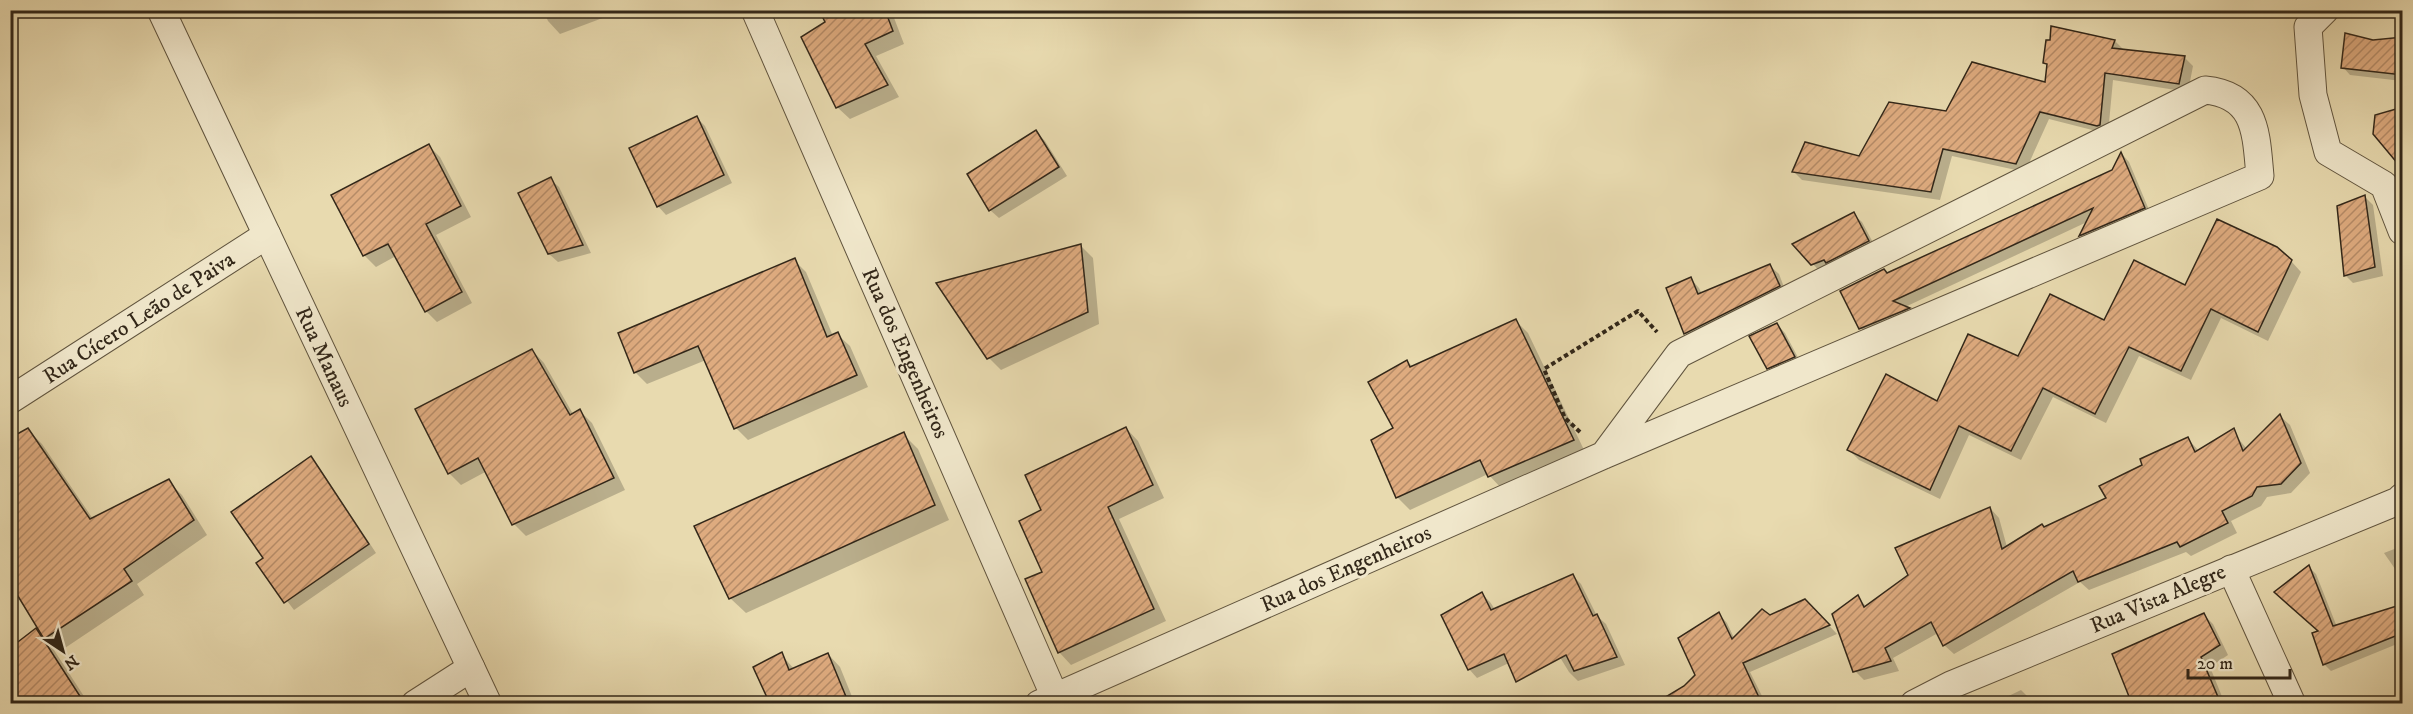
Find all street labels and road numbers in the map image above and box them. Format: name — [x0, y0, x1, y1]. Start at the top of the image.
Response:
street label: Rua Cícero Leão de Paiva — [38, 246, 240, 390]
street label: Rua dos Engenheiros — [855, 263, 955, 443]
street label: Rua Manaus — [289, 303, 359, 411]
street label: Rua dos Engenheiros — [1256, 519, 1436, 619]
street label: Rua Vista Alegre — [2086, 558, 2230, 640]

